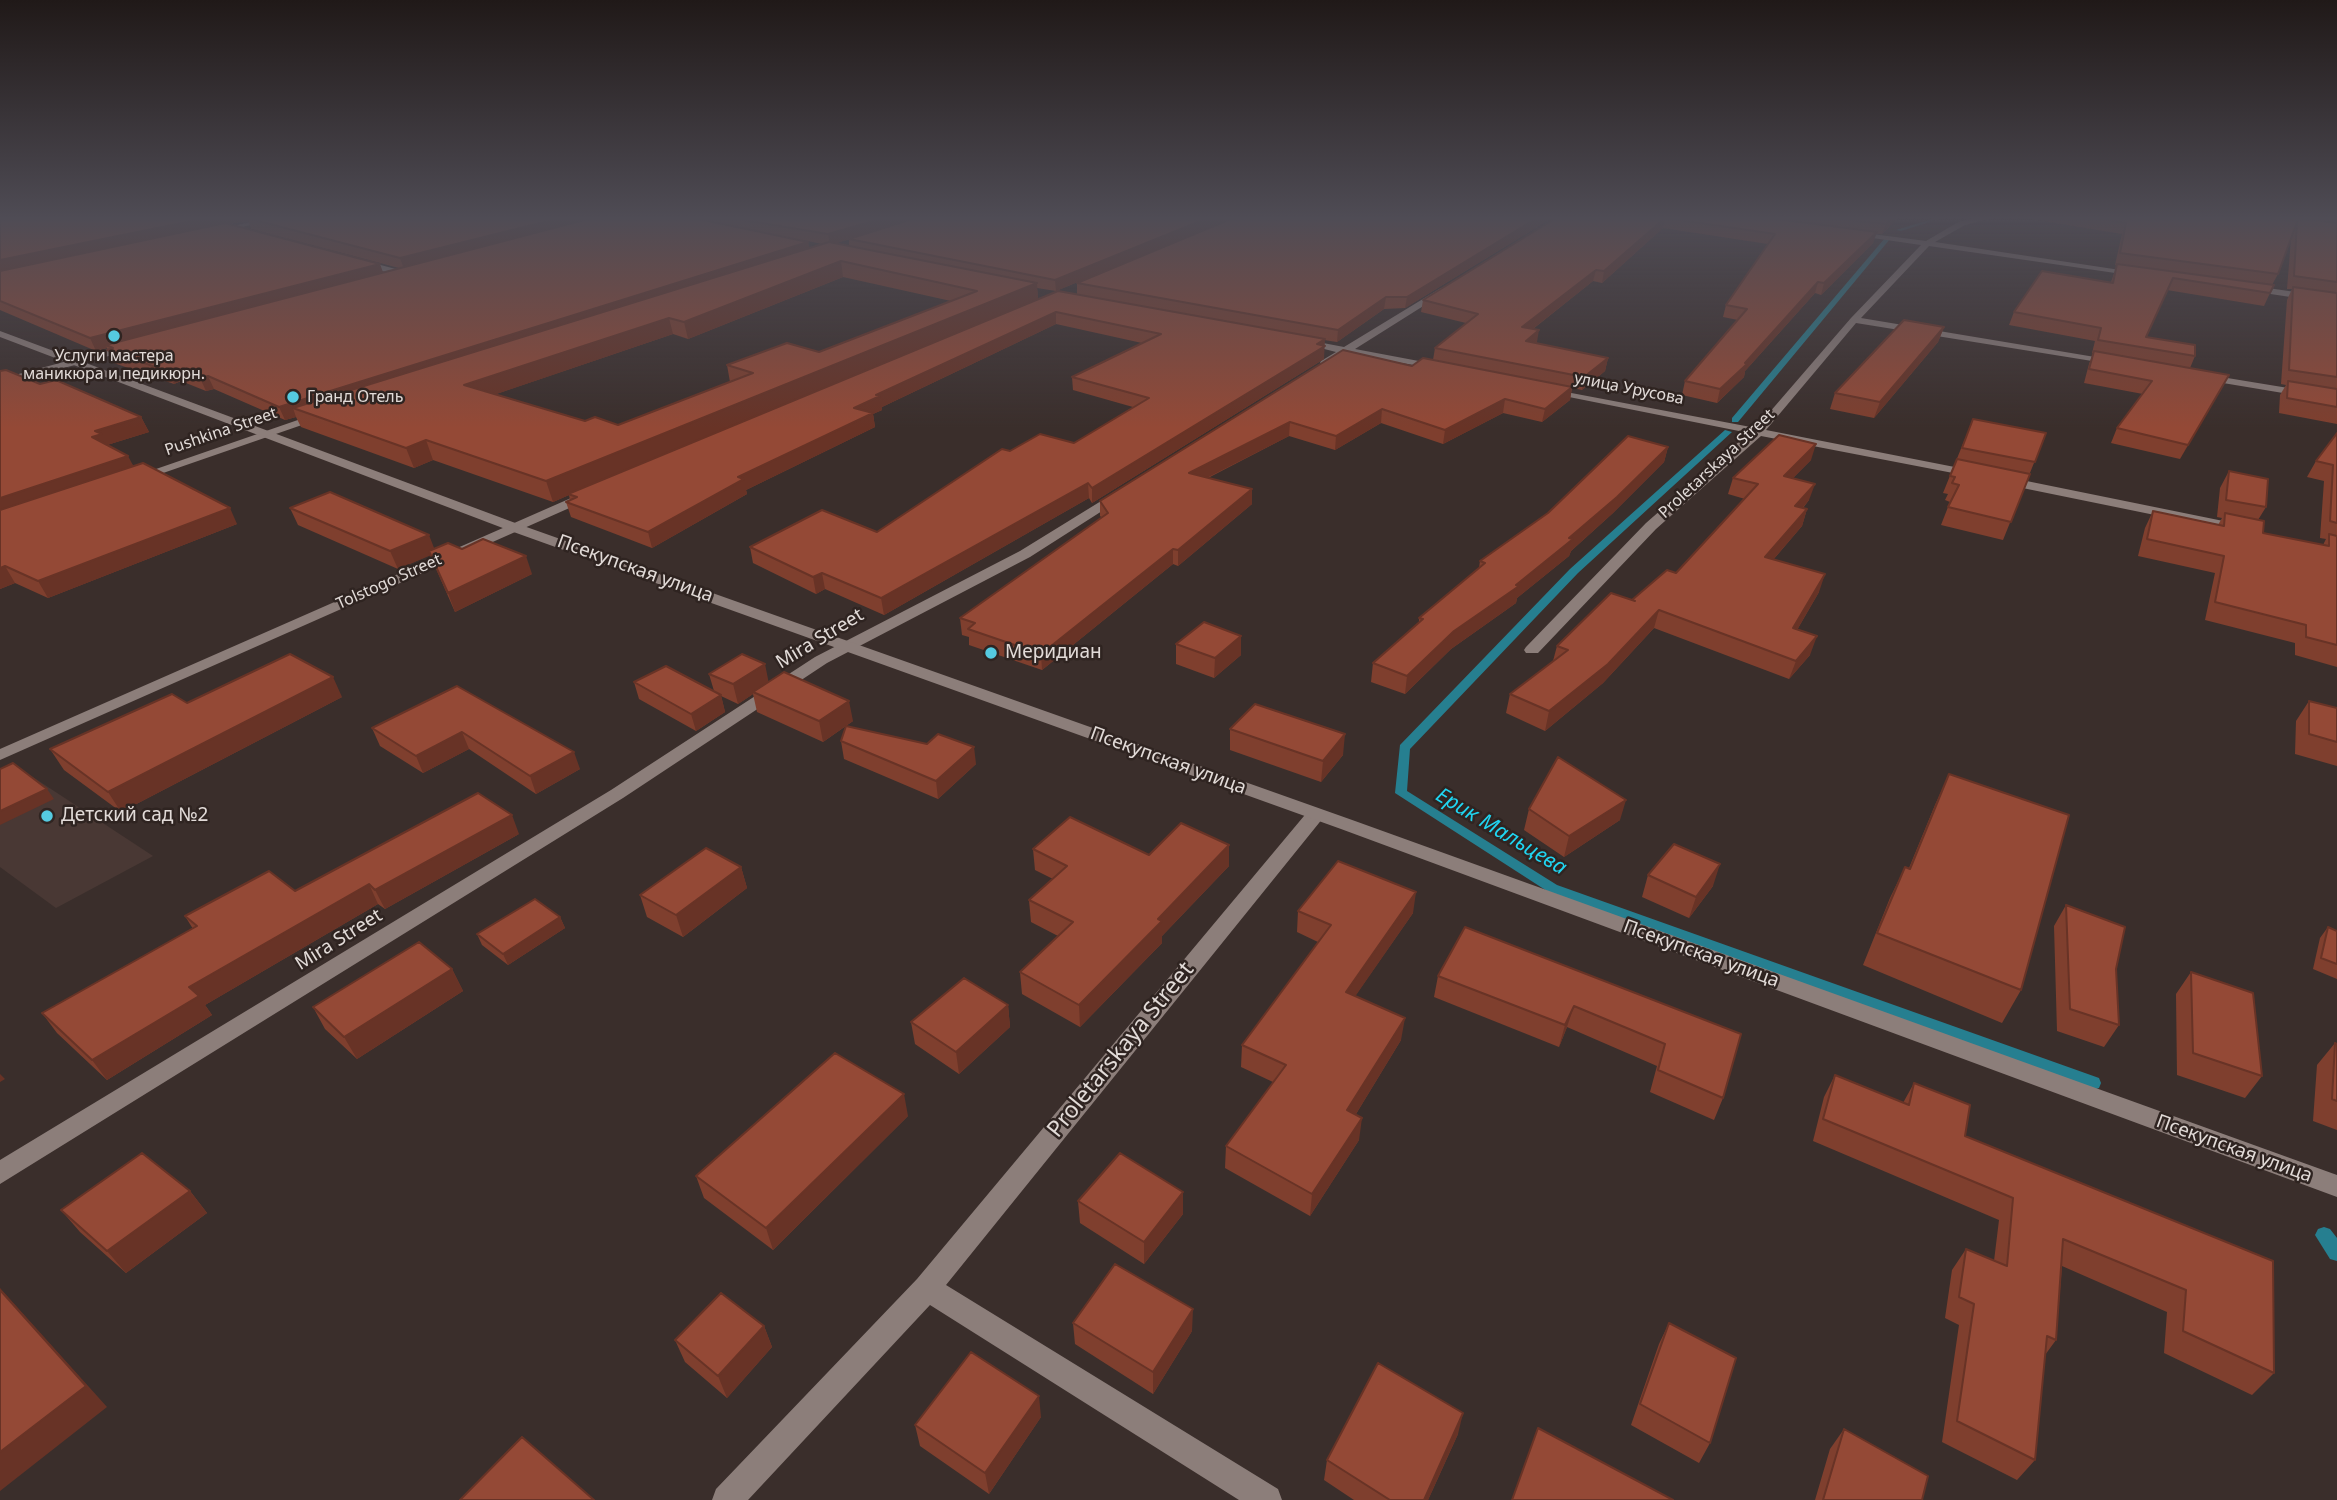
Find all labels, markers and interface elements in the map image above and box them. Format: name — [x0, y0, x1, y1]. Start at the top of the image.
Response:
marker: Услуги мастера маникюра и педикюрн. — [106, 328, 122, 344]
place label: Услуги мастера маникюра и педикюрн. — [23, 346, 205, 384]
street label: улица Урусова — [1573, 369, 1685, 409]
place label: Гранд Отель — [307, 387, 403, 407]
marker: Гранд Отель — [285, 389, 301, 405]
street label: Pushkina Street — [162, 404, 280, 460]
street label: Proletarskaya Street — [1655, 405, 1779, 523]
street label: Псекупская улица — [554, 530, 716, 608]
street label: Tolstogo Street — [333, 550, 445, 614]
street label: Mira Street — [772, 604, 868, 674]
place label: Меридиан — [1005, 642, 1102, 664]
marker: Меридиан — [983, 645, 999, 661]
street label: Псекупская улица — [1087, 722, 1249, 800]
water label: Ерик Мальцева — [1431, 783, 1571, 881]
place label: Детский сад №2 — [61, 805, 208, 827]
marker: Детский сад №2 — [39, 808, 55, 824]
street label: Mira Street — [291, 904, 387, 976]
street label: Псекупская улица — [1620, 915, 1782, 993]
street label: Proletarskaya Street — [1042, 957, 1200, 1143]
street label: Псекупская улица — [2153, 1110, 2315, 1188]

